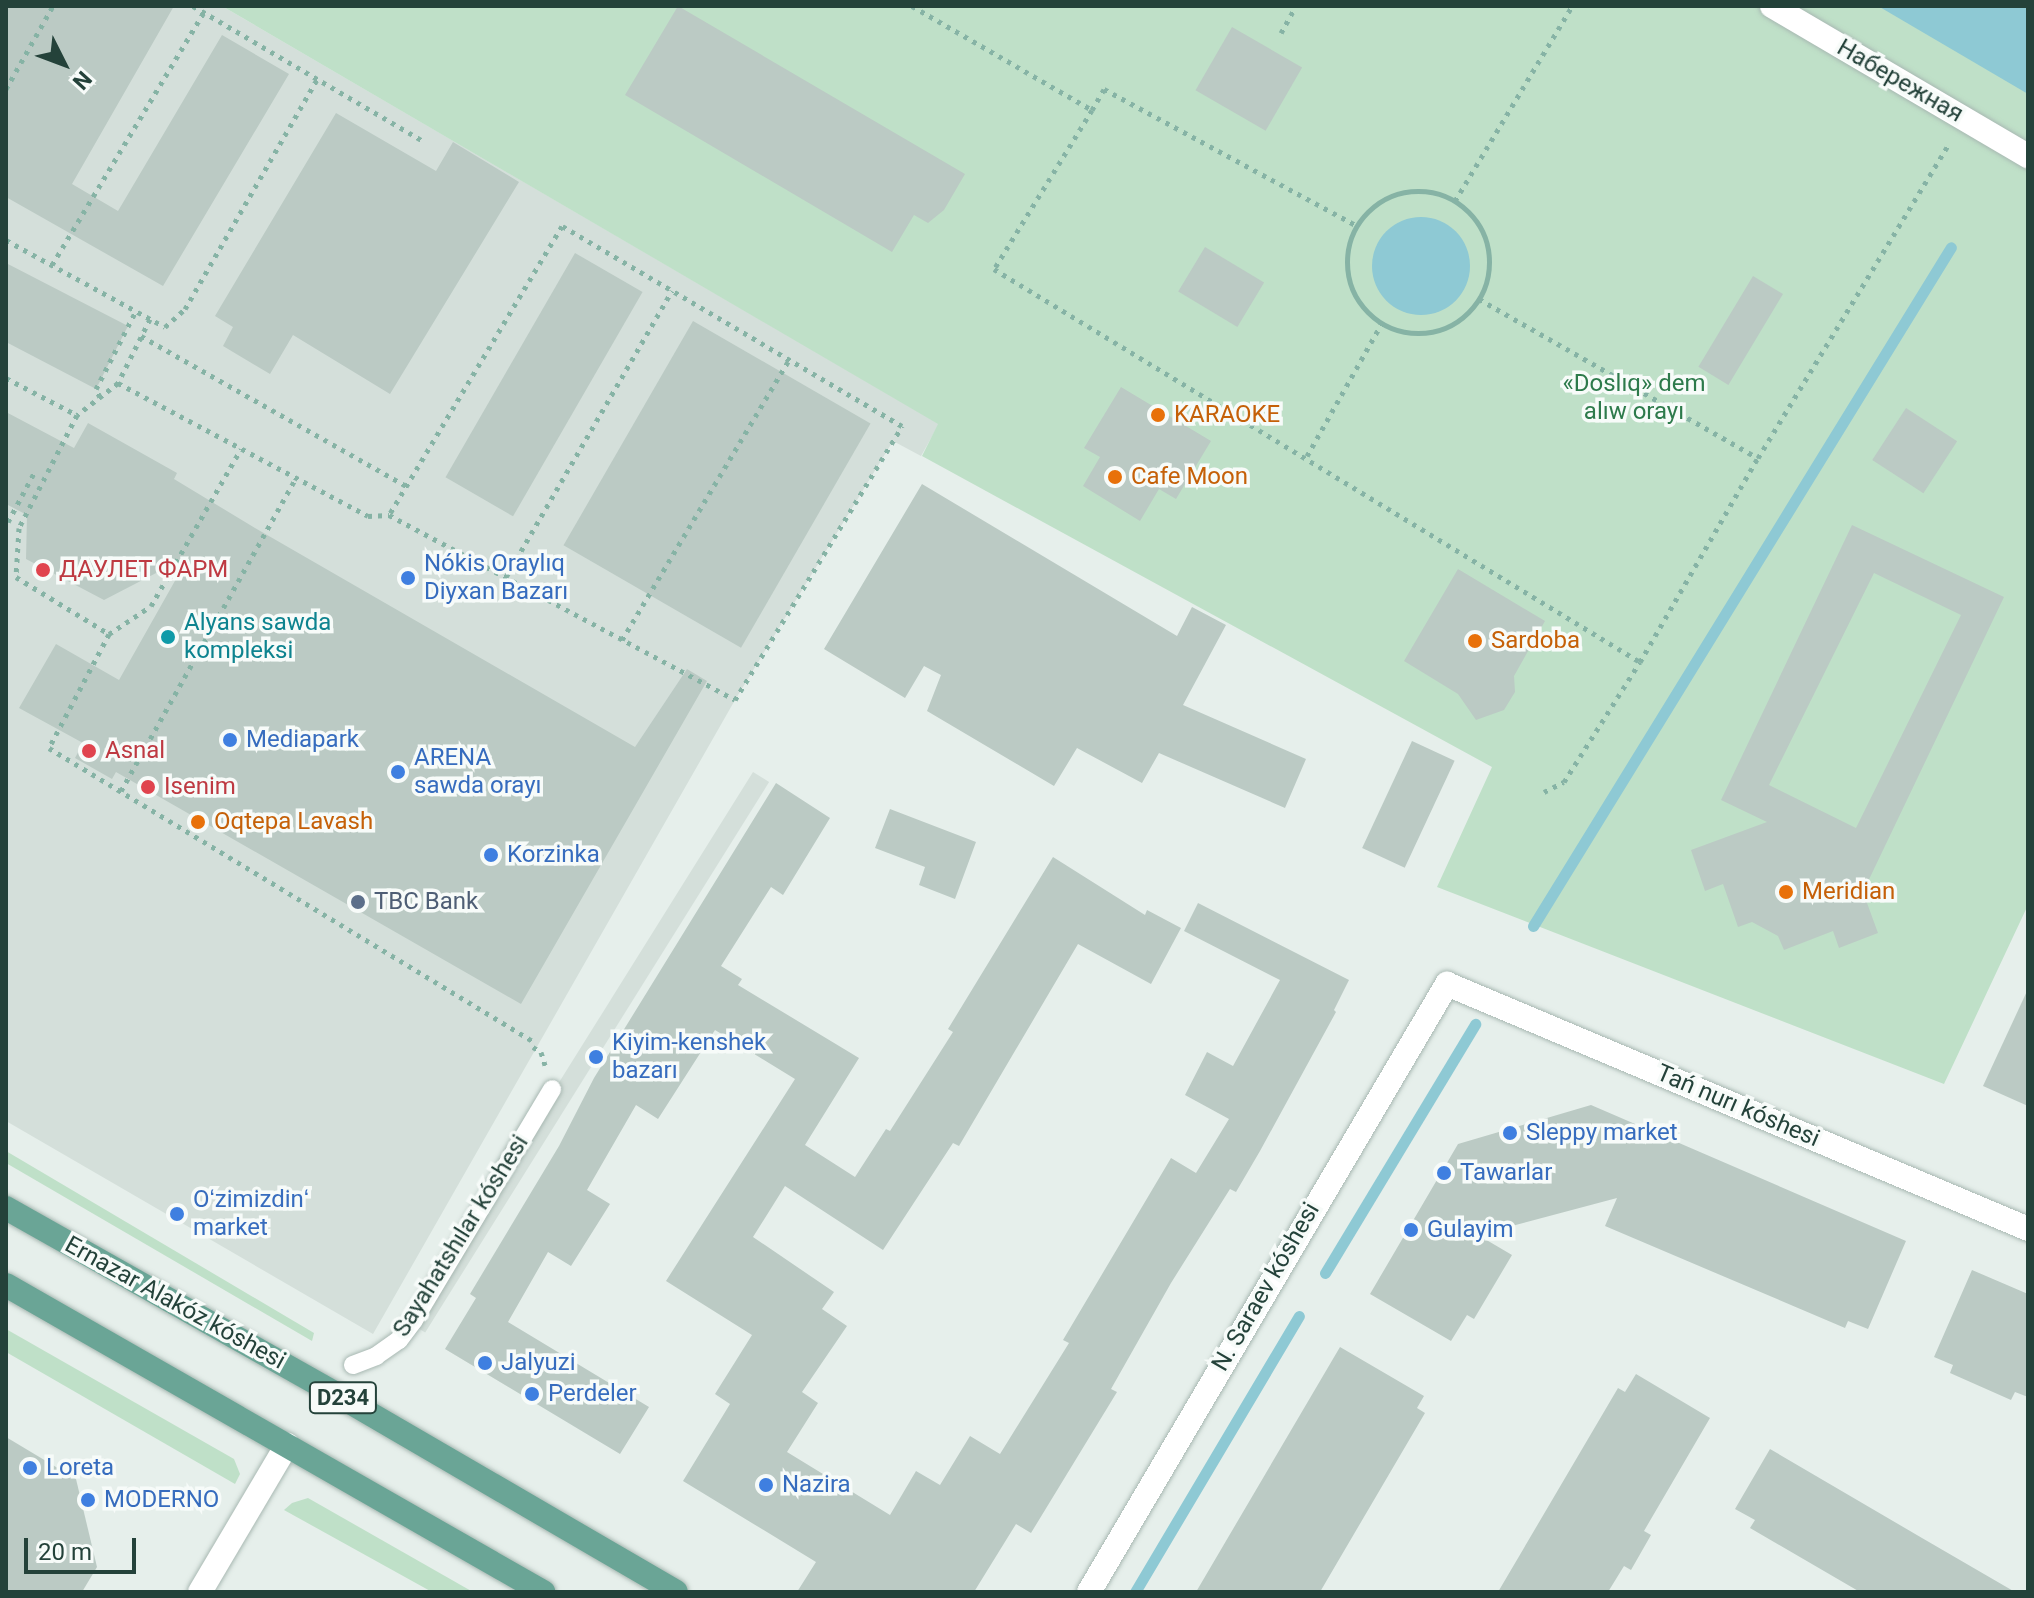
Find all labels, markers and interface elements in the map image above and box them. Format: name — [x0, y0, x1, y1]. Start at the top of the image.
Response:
north arrow — [24, 24, 104, 104]
street label: Набережная — [1832, 33, 1968, 129]
text: N — [68, 66, 97, 95]
park label: «Doslıq» dem alıw orayı — [1562, 370, 1706, 426]
place label: KARAOKE — [1174, 401, 1280, 429]
marker: KARAOKE — [1149, 406, 1167, 424]
place label: Cafe Moon — [1131, 463, 1248, 491]
marker: Cafe Moon — [1106, 468, 1124, 486]
place label: Nókis Oraylıq Diyxan Bazarı — [424, 550, 568, 606]
place label: ДАУЛЕТ ФАРМ — [59, 556, 229, 584]
marker: ДАУЛЕТ ФАРМ — [34, 561, 52, 579]
marker: Nókis Oraylıq Diyxan Bazarı — [399, 569, 417, 587]
place label: Alyans sawda kompleksi — [184, 609, 331, 665]
place label: Sardoba — [1491, 627, 1580, 655]
marker: Alyans sawda kompleksi — [159, 628, 177, 646]
marker: Sardoba — [1466, 632, 1484, 650]
place label: Mediapark — [246, 726, 359, 754]
marker: Mediapark — [221, 731, 239, 749]
place label: Asnal — [105, 737, 165, 765]
marker: Asnal — [80, 742, 98, 760]
place label: ARENA sawda orayı — [414, 744, 542, 800]
marker: ARENA sawda orayı — [389, 763, 407, 781]
place label: Isenim — [164, 773, 236, 801]
marker: Isenim — [139, 778, 157, 796]
place label: Oqtepa Lavash — [214, 808, 373, 836]
marker: Oqtepa Lavash — [189, 813, 207, 831]
place label: Korzinka — [507, 841, 600, 869]
marker: Korzinka — [482, 846, 500, 864]
place label: Meridian — [1802, 878, 1895, 906]
marker: Meridian — [1777, 883, 1795, 901]
place label: TBC Bank — [374, 888, 478, 916]
marker: TBC Bank — [349, 893, 367, 911]
place label: Kiyim-kenshek bazarı — [612, 1029, 766, 1085]
marker: Kiyim-kenshek bazarı — [587, 1048, 605, 1066]
street label: Tań nurı kóshesi — [1652, 1059, 1824, 1153]
place label: Sleppy market — [1526, 1119, 1678, 1147]
marker: Sleppy market — [1501, 1124, 1519, 1142]
street label: Sayahatshılar kóshesi — [387, 1130, 535, 1342]
place label: Tawarlar — [1460, 1159, 1552, 1187]
marker: Tawarlar — [1435, 1164, 1453, 1182]
place label: Oʻzimizdinʻ market — [193, 1186, 309, 1242]
street label: N. Saraev kóshesi — [1206, 1198, 1326, 1376]
marker: Oʻzimizdinʻ market — [168, 1205, 186, 1223]
place label: Gulayim — [1427, 1216, 1514, 1244]
marker: Gulayim — [1402, 1221, 1420, 1239]
street label: Ernazar Alakóz kóshesi — [60, 1230, 290, 1376]
place label: Jalyuzi — [501, 1349, 575, 1377]
marker: Jalyuzi — [476, 1354, 494, 1372]
road number: D234 — [307, 1380, 379, 1416]
place label: Perdeler — [548, 1380, 637, 1408]
marker: Perdeler — [523, 1385, 541, 1403]
place label: Loreta — [46, 1454, 114, 1482]
marker: Loreta — [21, 1459, 39, 1477]
place label: Nazira — [782, 1471, 851, 1499]
marker: Nazira — [757, 1476, 775, 1494]
place label: MODERNO — [104, 1486, 219, 1514]
marker: MODERNO — [79, 1491, 97, 1509]
scale bar — [28, 1522, 140, 1572]
text: 20 m — [38, 1538, 92, 1566]

